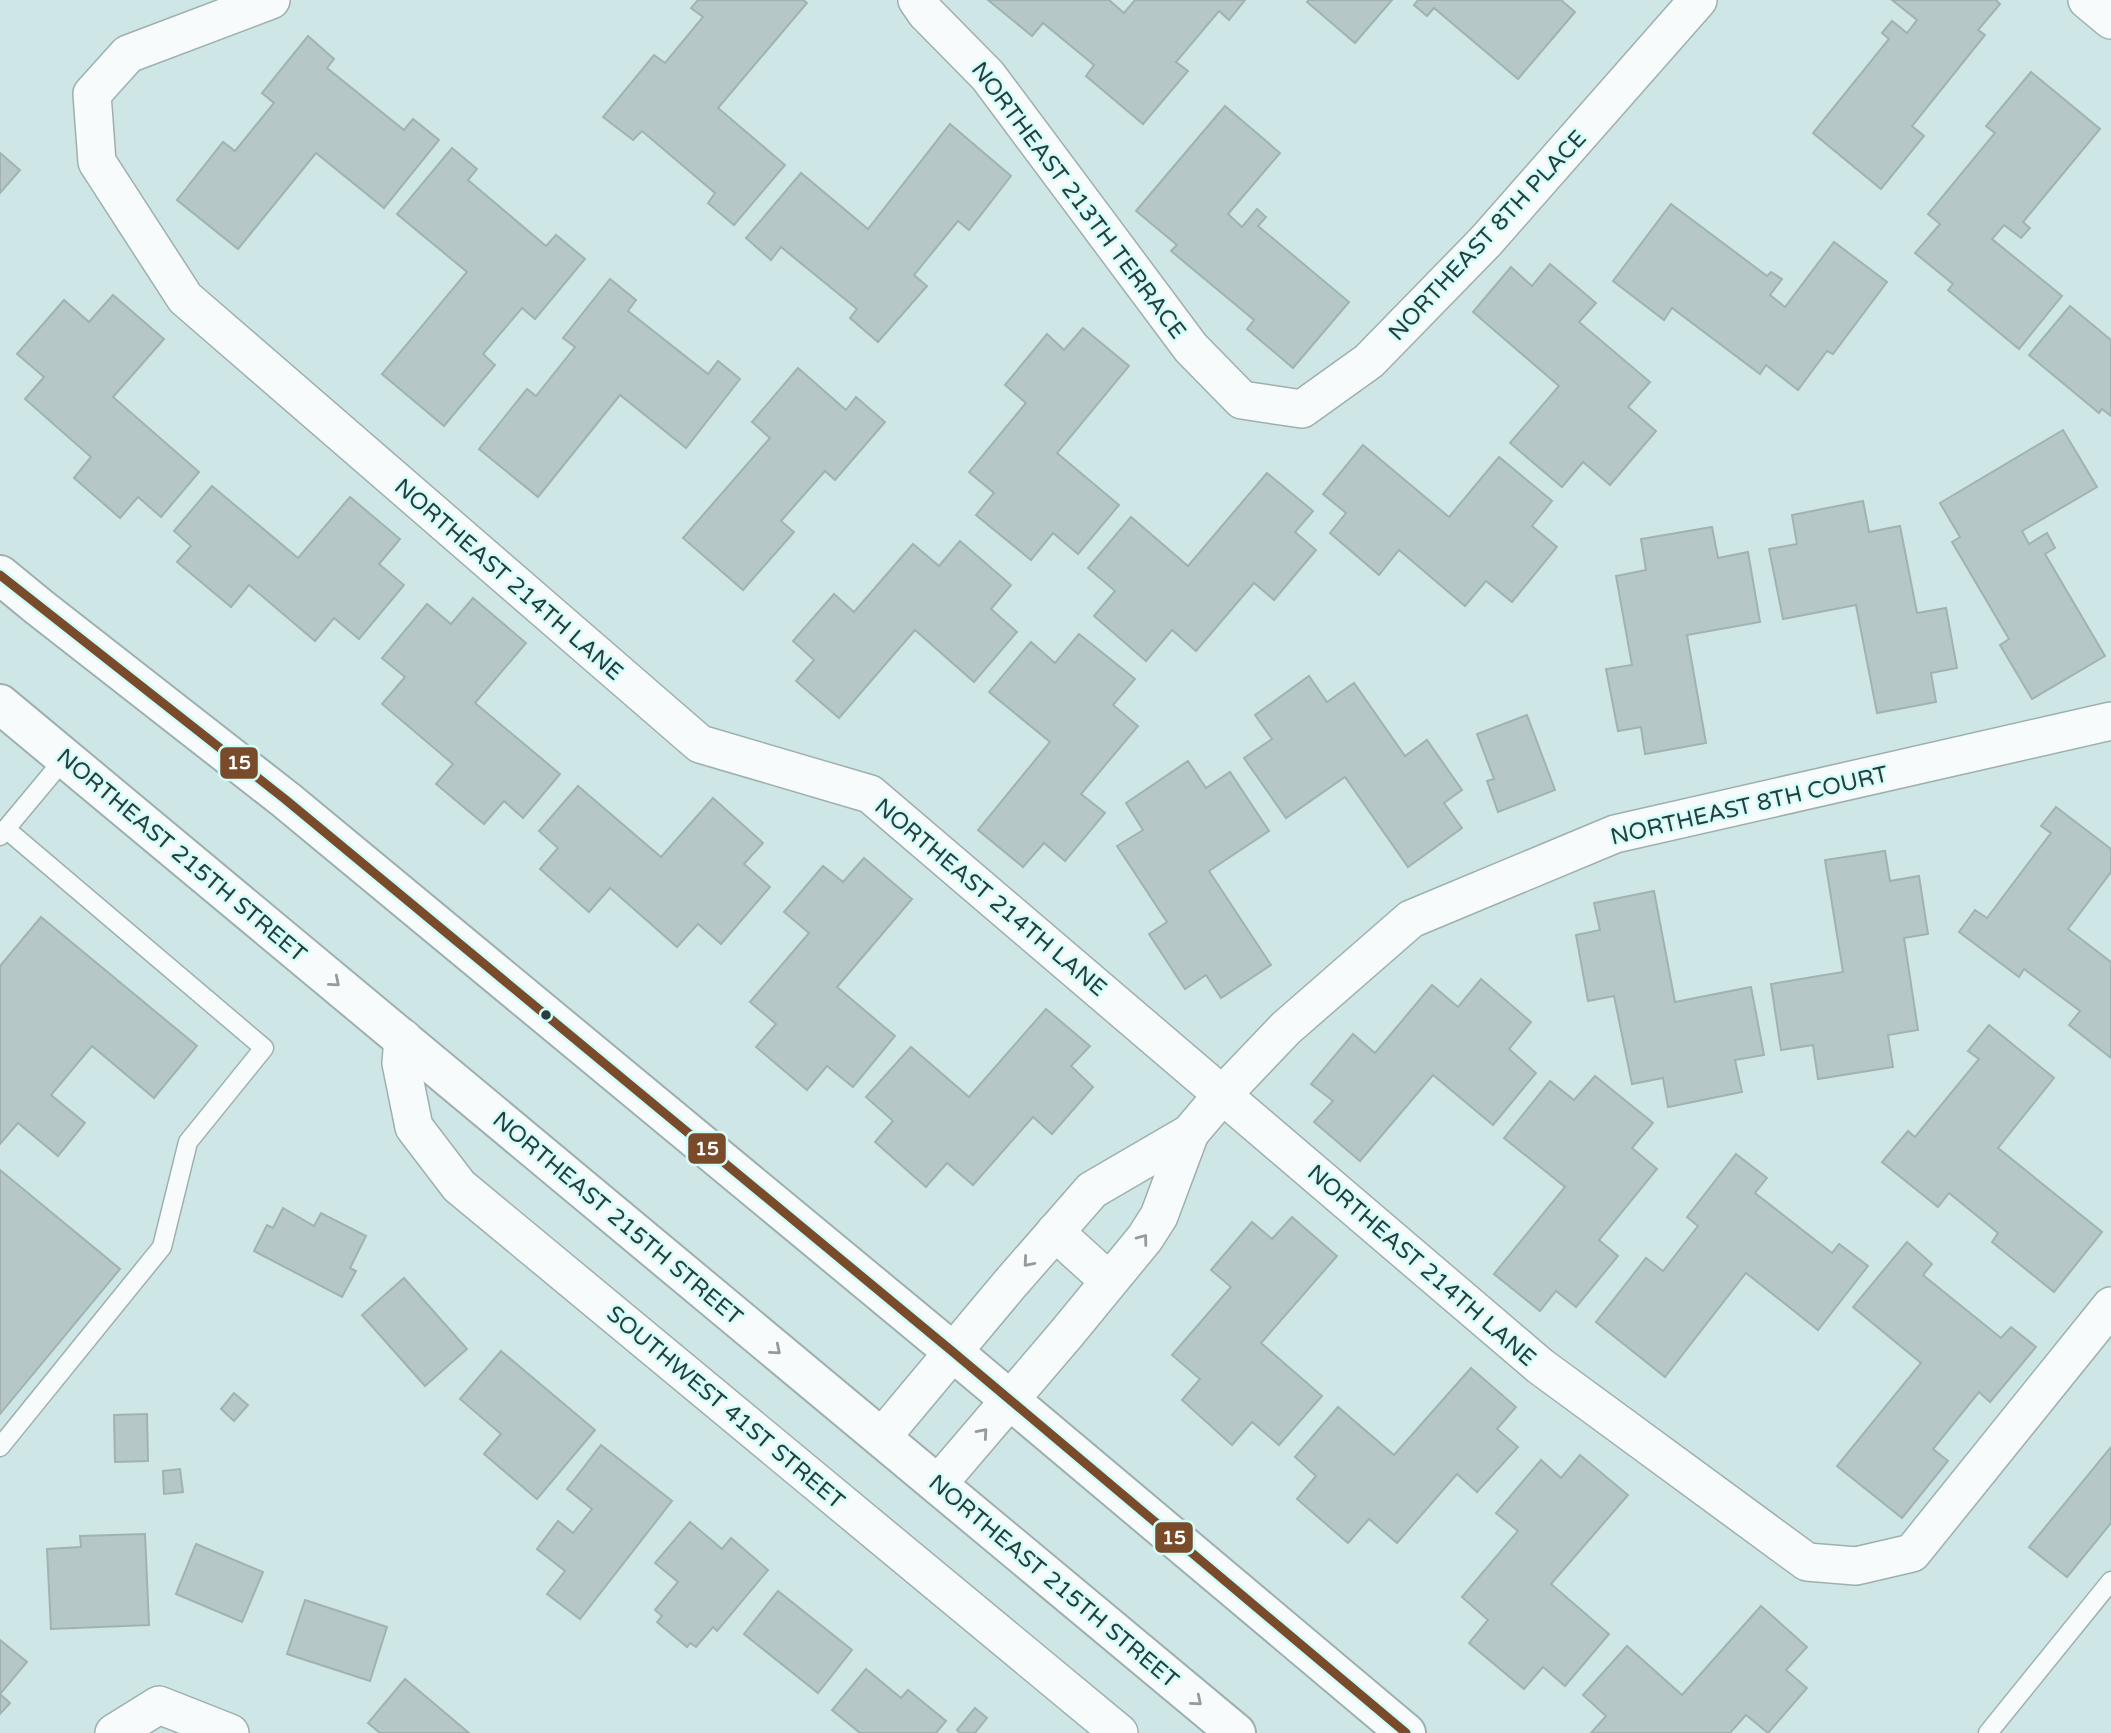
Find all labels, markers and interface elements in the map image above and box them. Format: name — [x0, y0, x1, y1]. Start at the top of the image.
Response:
street label: NORTHEAST 213TH TERRACE — [965, 57, 1192, 345]
street label: NORTHEAST 8TH PLACE — [1383, 125, 1593, 347]
street label: NORTHEAST 214TH LANE — [388, 473, 628, 687]
street label: NORTHEAST 215TH STREET — [51, 742, 313, 968]
line badge: 15 — [219, 746, 259, 780]
street label: NORTHEAST 8TH COURT — [1608, 760, 1891, 852]
street label: NORTHEAST 214TH LANE — [869, 793, 1112, 1003]
one-way arrow — [328, 974, 340, 987]
unlabelled marker — [539, 1008, 553, 1022]
street label: NORTHEAST 215TH STREET — [487, 1105, 749, 1331]
line badge: 15 — [687, 1132, 727, 1165]
street label: NORTHEAST 214TH LANE — [1301, 1159, 1541, 1373]
one-way arrow — [1135, 1234, 1148, 1246]
one-way arrow — [1024, 1254, 1036, 1267]
street label: SOUTHWEST 41ST STREET — [601, 1300, 850, 1516]
one-way arrow — [768, 1342, 781, 1354]
one-way arrow — [975, 1428, 987, 1441]
street label: NORTHEAST 215TH STREET — [923, 1468, 1185, 1694]
line badge: 15 — [1154, 1521, 1194, 1554]
one-way arrow — [1189, 1693, 1202, 1705]

